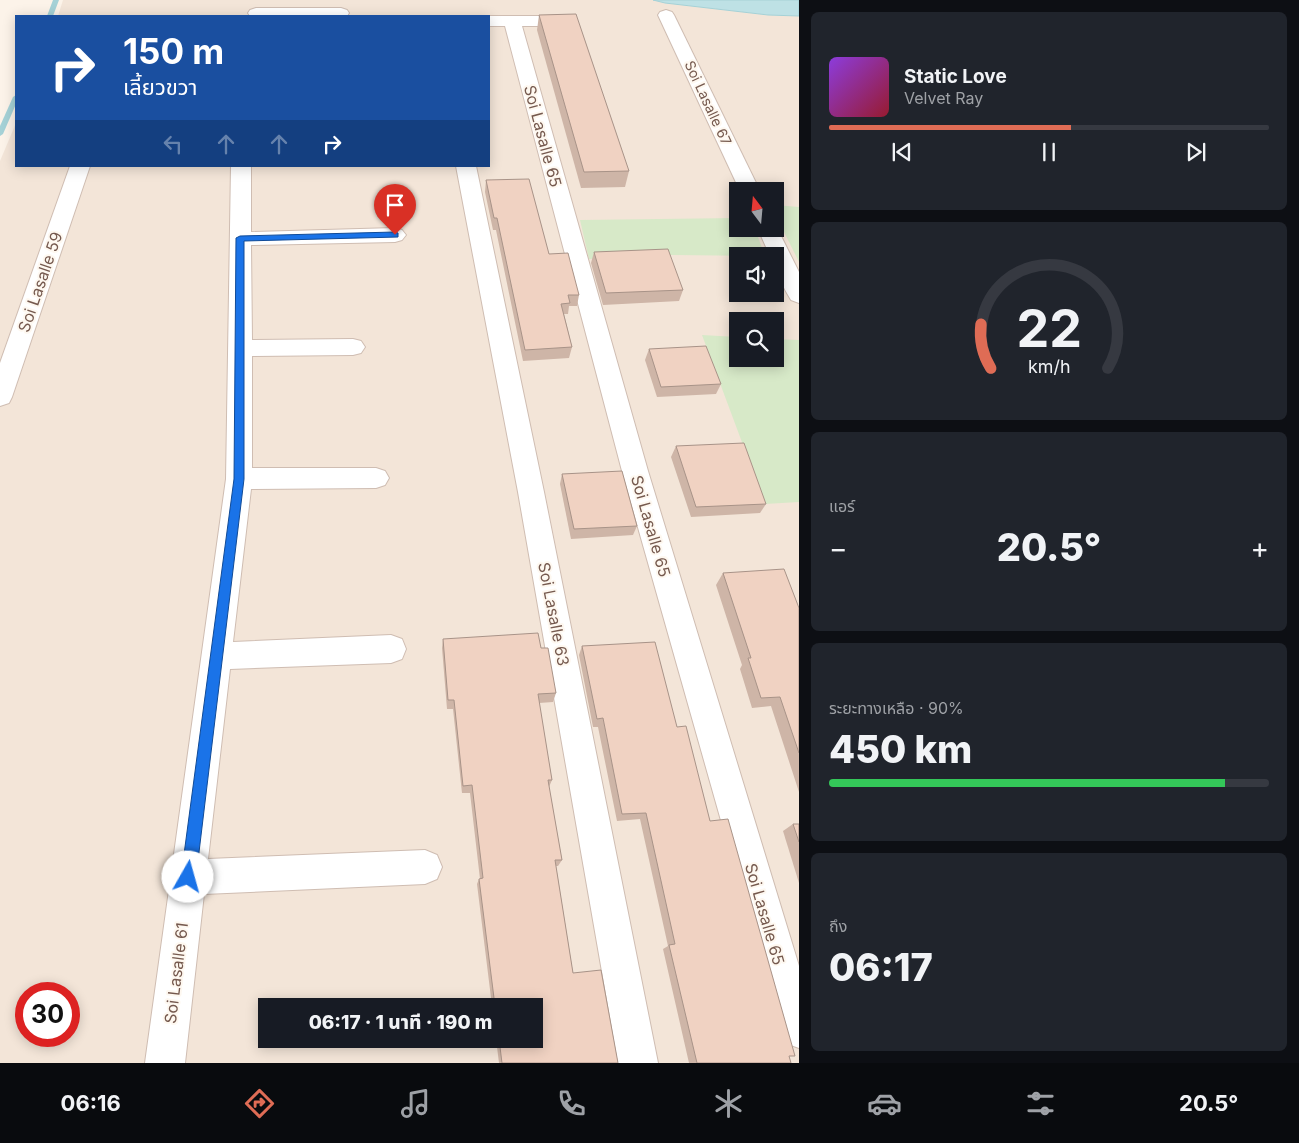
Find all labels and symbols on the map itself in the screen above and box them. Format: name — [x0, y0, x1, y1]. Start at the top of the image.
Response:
street label: Soi Lasalle 67 — [681, 58, 735, 148]
street label: Soi Lasalle 65 — [520, 83, 566, 189]
north arrow — [729, 182, 784, 238]
pin — [374, 184, 416, 235]
street label: Soi Lasalle 59 — [13, 229, 67, 335]
street label: Soi Lasalle 65 — [627, 473, 675, 579]
street label: Soi Lasalle 63 — [534, 561, 574, 667]
position arrow — [161, 850, 213, 902]
street label: Soi Lasalle 65 — [741, 861, 789, 967]
street label: Soi Lasalle 61 — [160, 921, 192, 1025]
speed limit sign: 30 — [15, 982, 80, 1047]

